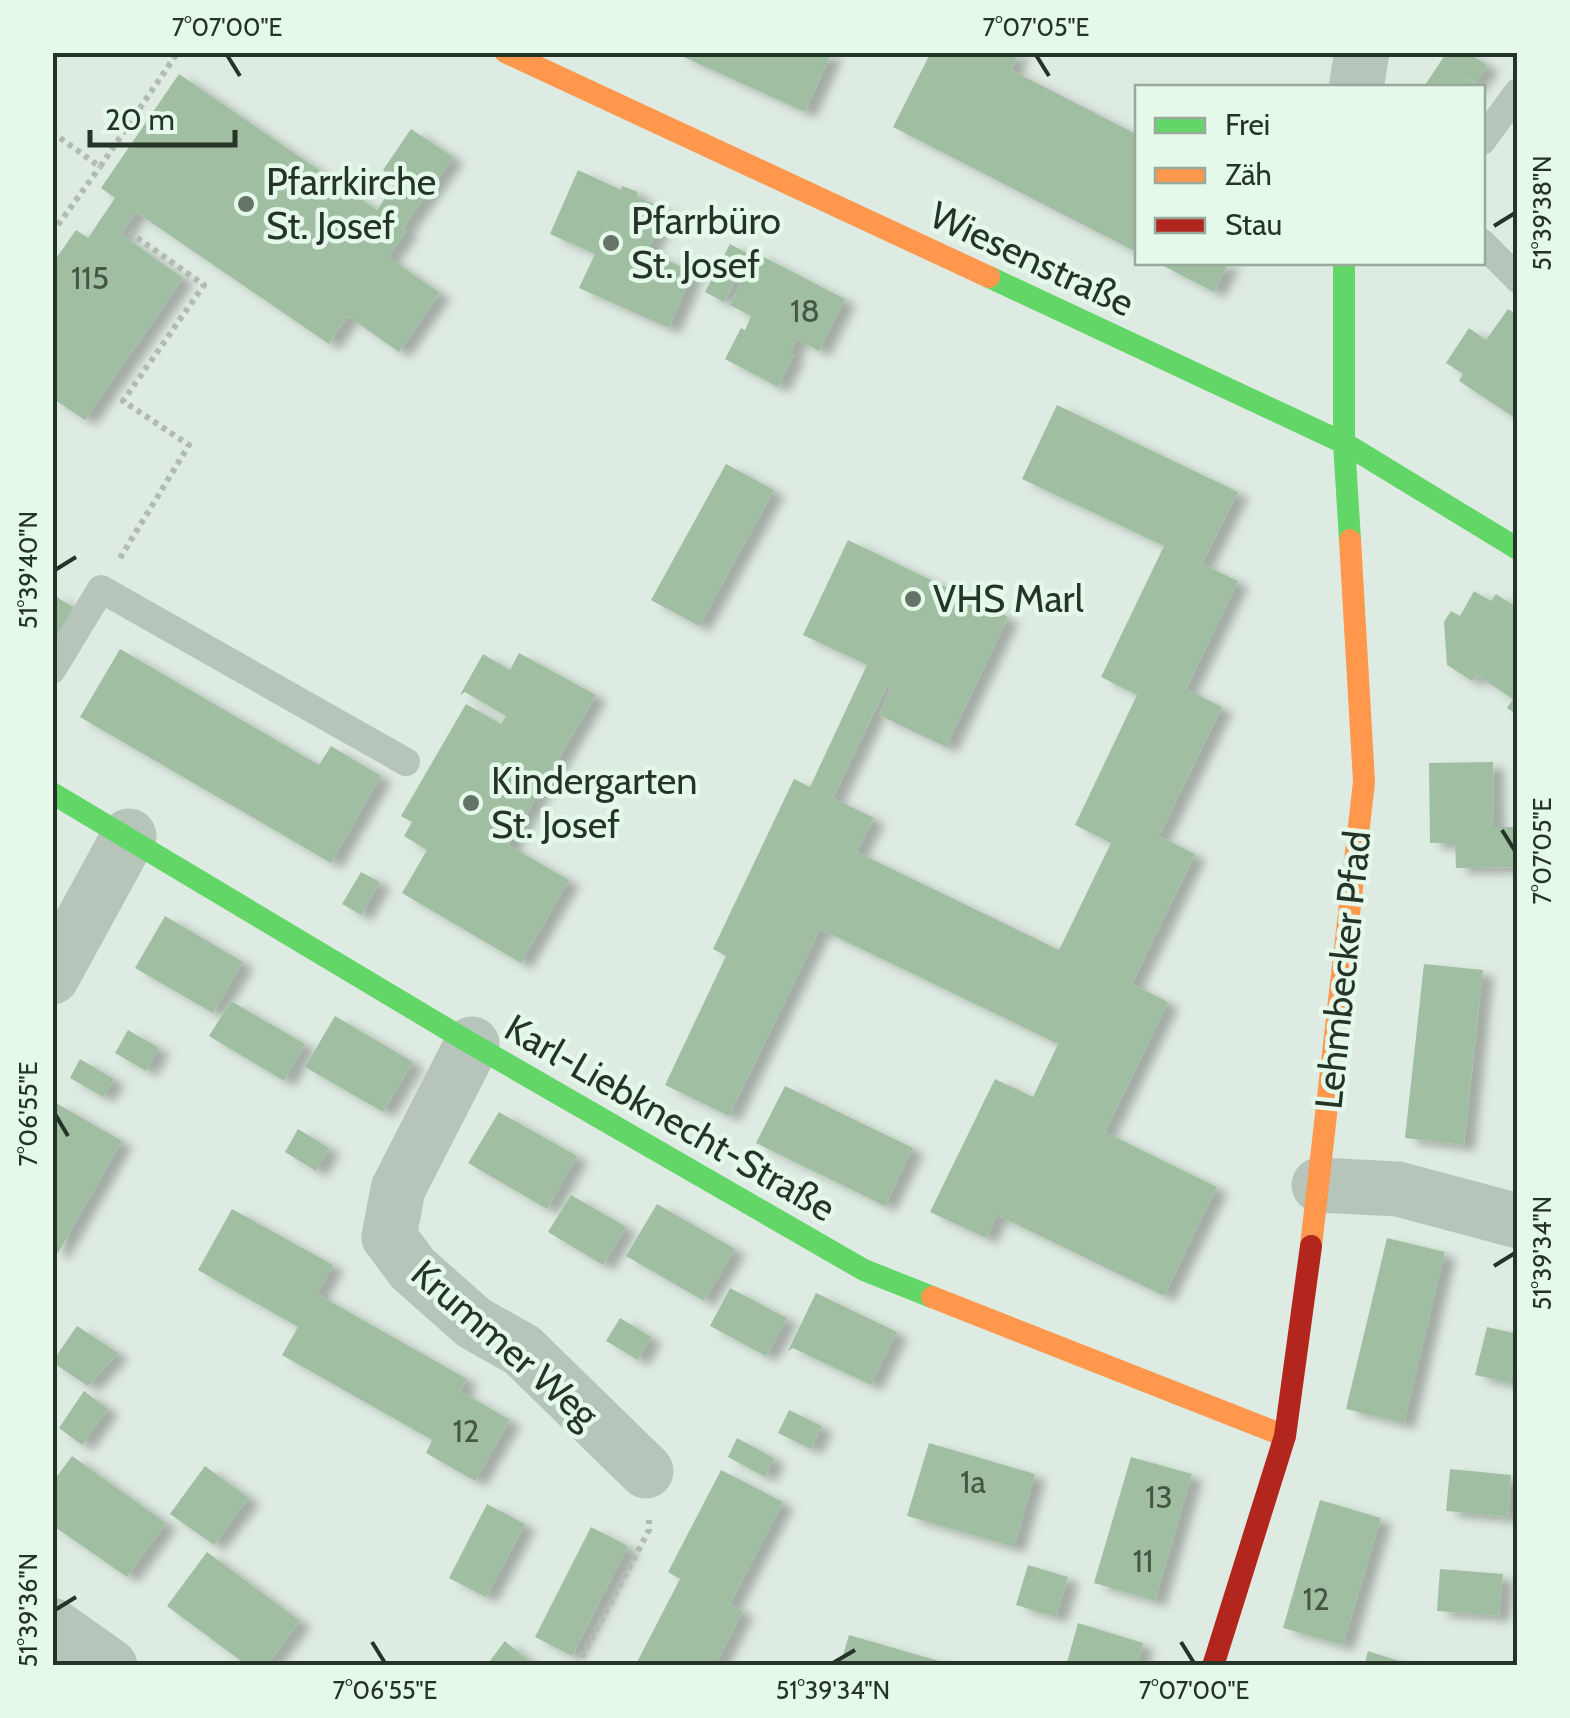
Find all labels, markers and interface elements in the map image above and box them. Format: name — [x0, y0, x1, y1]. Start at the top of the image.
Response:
text: 7°07'00"E — [172, 12, 282, 42]
text: 7°07'05"E — [983, 12, 1089, 42]
scale bar — [90, 85, 235, 147]
legend — [1135, 85, 1485, 265]
text: 20 m — [105, 101, 175, 138]
text: Frei — [1225, 106, 1270, 143]
text: 51°39'38"N — [1527, 155, 1557, 271]
text: Zäh — [1225, 156, 1272, 193]
place label: Pfarrkirche St. Josef — [266, 158, 436, 249]
street label: Wiesenstraße — [923, 191, 1142, 326]
marker: Pfarrkirche St. Josef — [235, 193, 257, 215]
place label: Pfarrbüro St. Josef — [631, 197, 781, 288]
text: Stau — [1225, 206, 1282, 243]
marker: Pfarrbüro St. Josef — [600, 232, 622, 254]
house number: 115 — [71, 258, 109, 297]
house number: 18 — [790, 291, 820, 330]
text: 51°39'40"N — [13, 511, 43, 629]
place label: VHS Marl — [933, 575, 1084, 622]
marker: VHS Marl — [902, 588, 924, 610]
place label: Kindergarten St. Josef — [491, 757, 698, 848]
marker: Kindergarten St. Josef — [460, 792, 482, 814]
text: 7°07'05"E — [1527, 798, 1557, 904]
street label: Lehmbecker Pfad — [1305, 829, 1380, 1111]
street label: Karl-Liebknecht-Straße — [497, 1004, 844, 1231]
text: 7°06'55"E — [13, 1062, 43, 1166]
text: 51°39'34"N — [1527, 1196, 1557, 1310]
street label: Krummer Weg — [402, 1249, 609, 1438]
house number: 12 — [452, 1411, 480, 1450]
house number: 1a — [960, 1462, 987, 1501]
house number: 13 — [1145, 1477, 1173, 1516]
house number: 11 — [1133, 1541, 1153, 1580]
text: 51°39'36"N — [13, 1553, 43, 1667]
house number: 12 — [1302, 1579, 1330, 1618]
text: 7°06'55"E — [333, 1675, 437, 1705]
text: 51°39'34"N — [776, 1675, 890, 1705]
text: 7°07'00"E — [1139, 1675, 1249, 1705]

